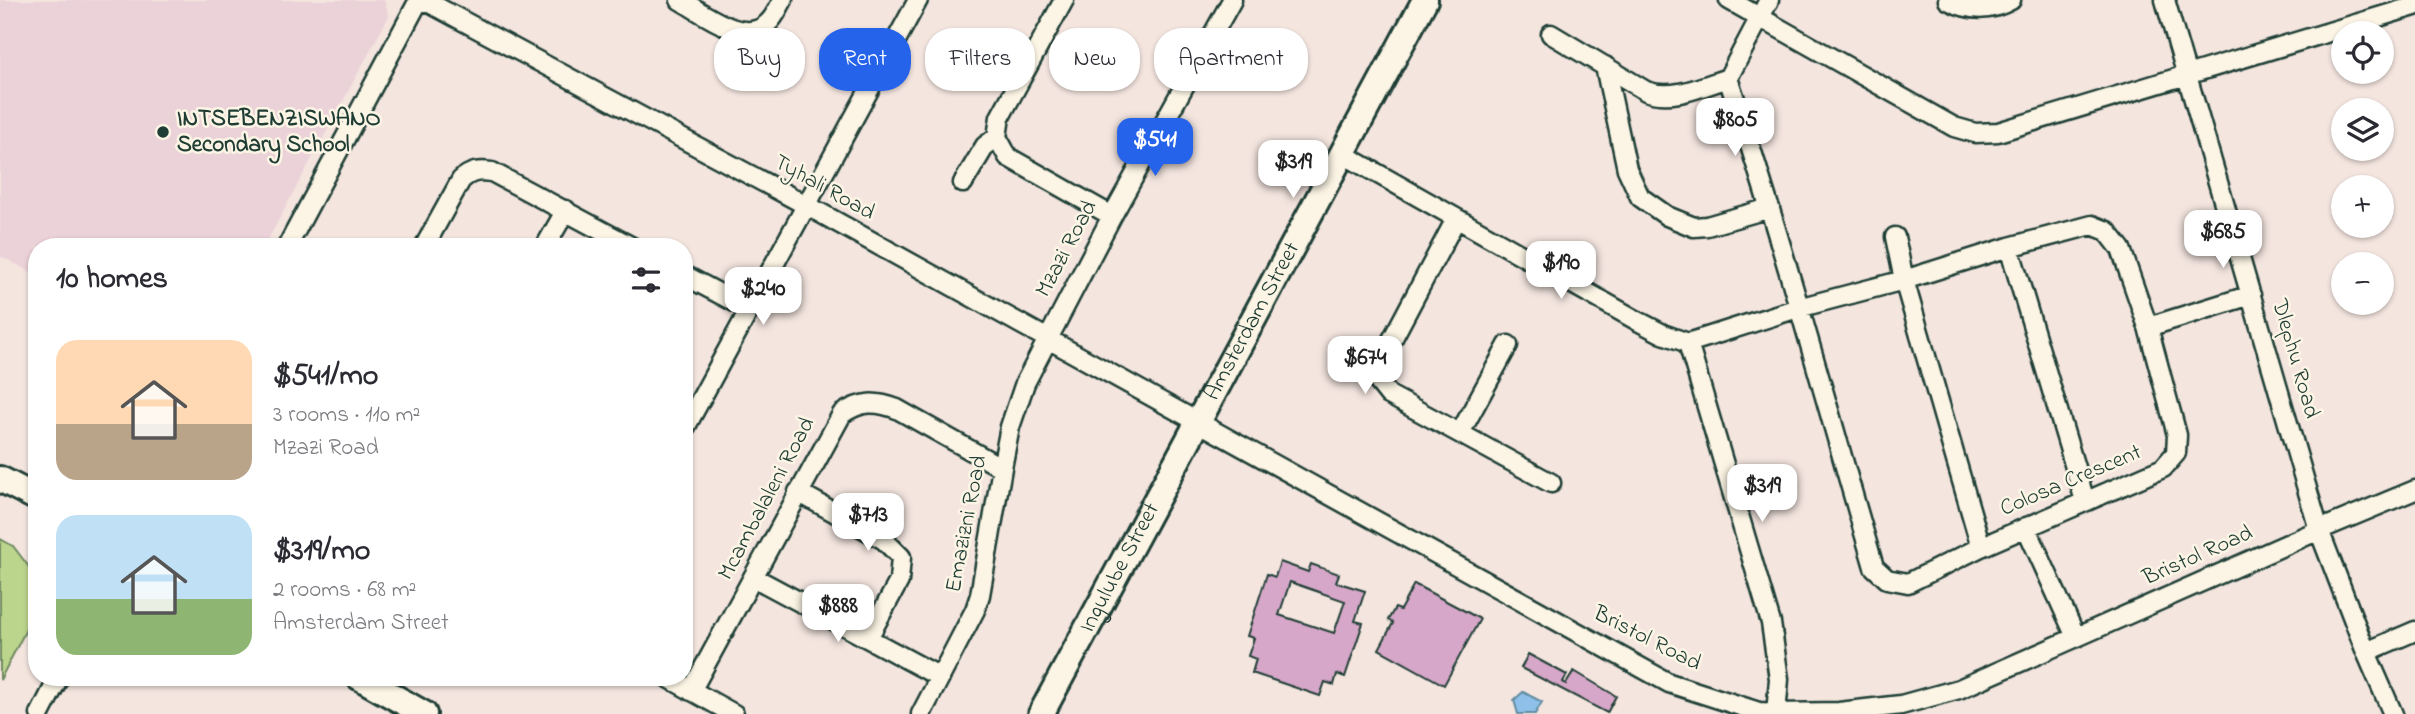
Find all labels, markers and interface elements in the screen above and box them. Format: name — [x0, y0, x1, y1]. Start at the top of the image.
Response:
map controls — [2331, 21, 2394, 315]
button: locate — [2331, 21, 2394, 84]
chip: Buy — [714, 28, 805, 91]
chip: Rent — [819, 28, 911, 91]
chip: Filters — [925, 28, 1035, 91]
chip: New — [1049, 28, 1140, 91]
chip: Apartment — [1154, 28, 1308, 91]
button: layers — [2331, 98, 2394, 161]
pin: $805 — [1694, 99, 1776, 158]
place label: INTSEBENZISWANO Secondary School — [177, 103, 381, 164]
text: $805 — [1712, 104, 1758, 137]
pin: $541 — [1114, 118, 1196, 178]
marker: INTSEBENZISWANO Secondary School — [155, 124, 171, 140]
text: $541 — [1133, 124, 1177, 157]
pin: $319 — [1252, 140, 1334, 200]
text: $319 — [1274, 146, 1312, 179]
street label: Tyhali Road — [766, 147, 881, 231]
button: + — [2331, 175, 2394, 238]
street label: Mzazi Road — [1028, 195, 1106, 303]
pin: $685 — [2182, 210, 2264, 270]
text: $685 — [2200, 216, 2246, 249]
street label: Amsterdam Street — [1196, 236, 1309, 406]
pin: $190 — [1520, 242, 1602, 301]
text: $190 — [1542, 247, 1580, 280]
button: − — [2331, 252, 2394, 315]
text: 10 homes — [56, 258, 168, 302]
icon: filters — [627, 261, 665, 299]
pin: $240 — [722, 268, 804, 327]
text: $240 — [741, 273, 785, 306]
street label: Dlephu Road — [2262, 295, 2328, 423]
pin: $674 — [1324, 336, 1406, 396]
text: $674 — [1344, 342, 1387, 375]
text: $541/mo — [273, 355, 378, 399]
icon: home — [112, 368, 196, 452]
text: 3 rooms · 110 m² — [273, 399, 420, 432]
street label: Mcambalaleni Road — [710, 411, 824, 587]
text: Mzazi Road — [273, 432, 379, 465]
street label: Colosa Crescent — [1995, 436, 2147, 526]
street label: Emazizni Road — [938, 453, 996, 595]
pin: $319 — [1721, 464, 1803, 524]
text: $319 — [1743, 470, 1781, 503]
pin: $713 — [827, 494, 909, 553]
street label: Ingulube Street — [1071, 497, 1168, 639]
text: $713 — [848, 499, 888, 532]
street label: Bristol Road — [2137, 517, 2258, 595]
text: $319/mo — [273, 530, 370, 574]
icon: home — [112, 543, 196, 627]
text: 2 rooms · 68 m² — [273, 574, 416, 607]
pin: $888 — [797, 584, 879, 644]
text: $888 — [818, 590, 858, 623]
street label: Bristol Road — [1586, 597, 1707, 680]
text: Amsterdam Street — [273, 607, 449, 640]

